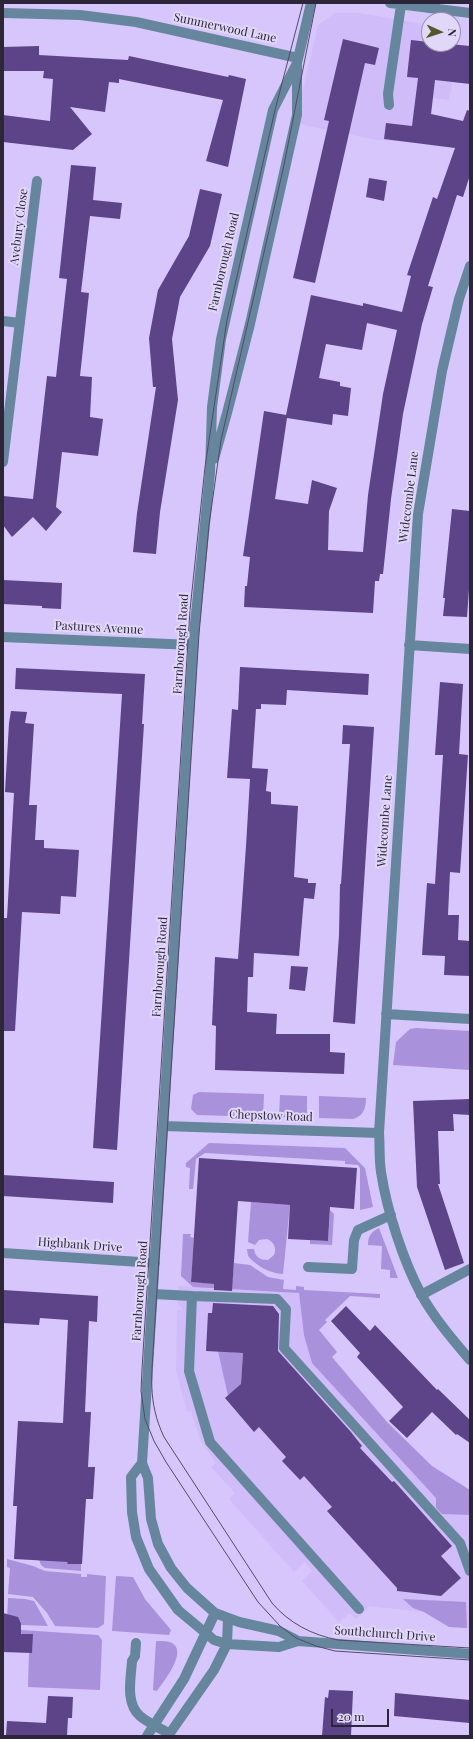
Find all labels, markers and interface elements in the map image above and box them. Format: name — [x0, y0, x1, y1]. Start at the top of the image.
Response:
street label: Summerwood Lane — [172, 10, 278, 46]
north arrow — [421, 12, 461, 52]
text: N — [445, 28, 460, 37]
street label: Avebury Close — [7, 188, 31, 266]
street label: Farnborough Road — [206, 211, 242, 313]
street label: Widecombe Lane — [396, 450, 422, 544]
street label: Farnborough Road — [170, 593, 192, 695]
street label: Pastures Avenue — [54, 618, 144, 638]
street label: Widecombe Lane — [375, 774, 395, 868]
street label: Farnborough Road — [149, 916, 171, 1018]
street label: Chepstow Road — [229, 1107, 313, 1125]
street label: Highbank Drive — [37, 1235, 123, 1255]
street label: Farnborough Road — [129, 1240, 151, 1342]
street label: Southchurch Drive — [334, 1623, 436, 1645]
scale bar — [333, 1701, 391, 1727]
text: 20 m — [338, 1708, 365, 1724]

